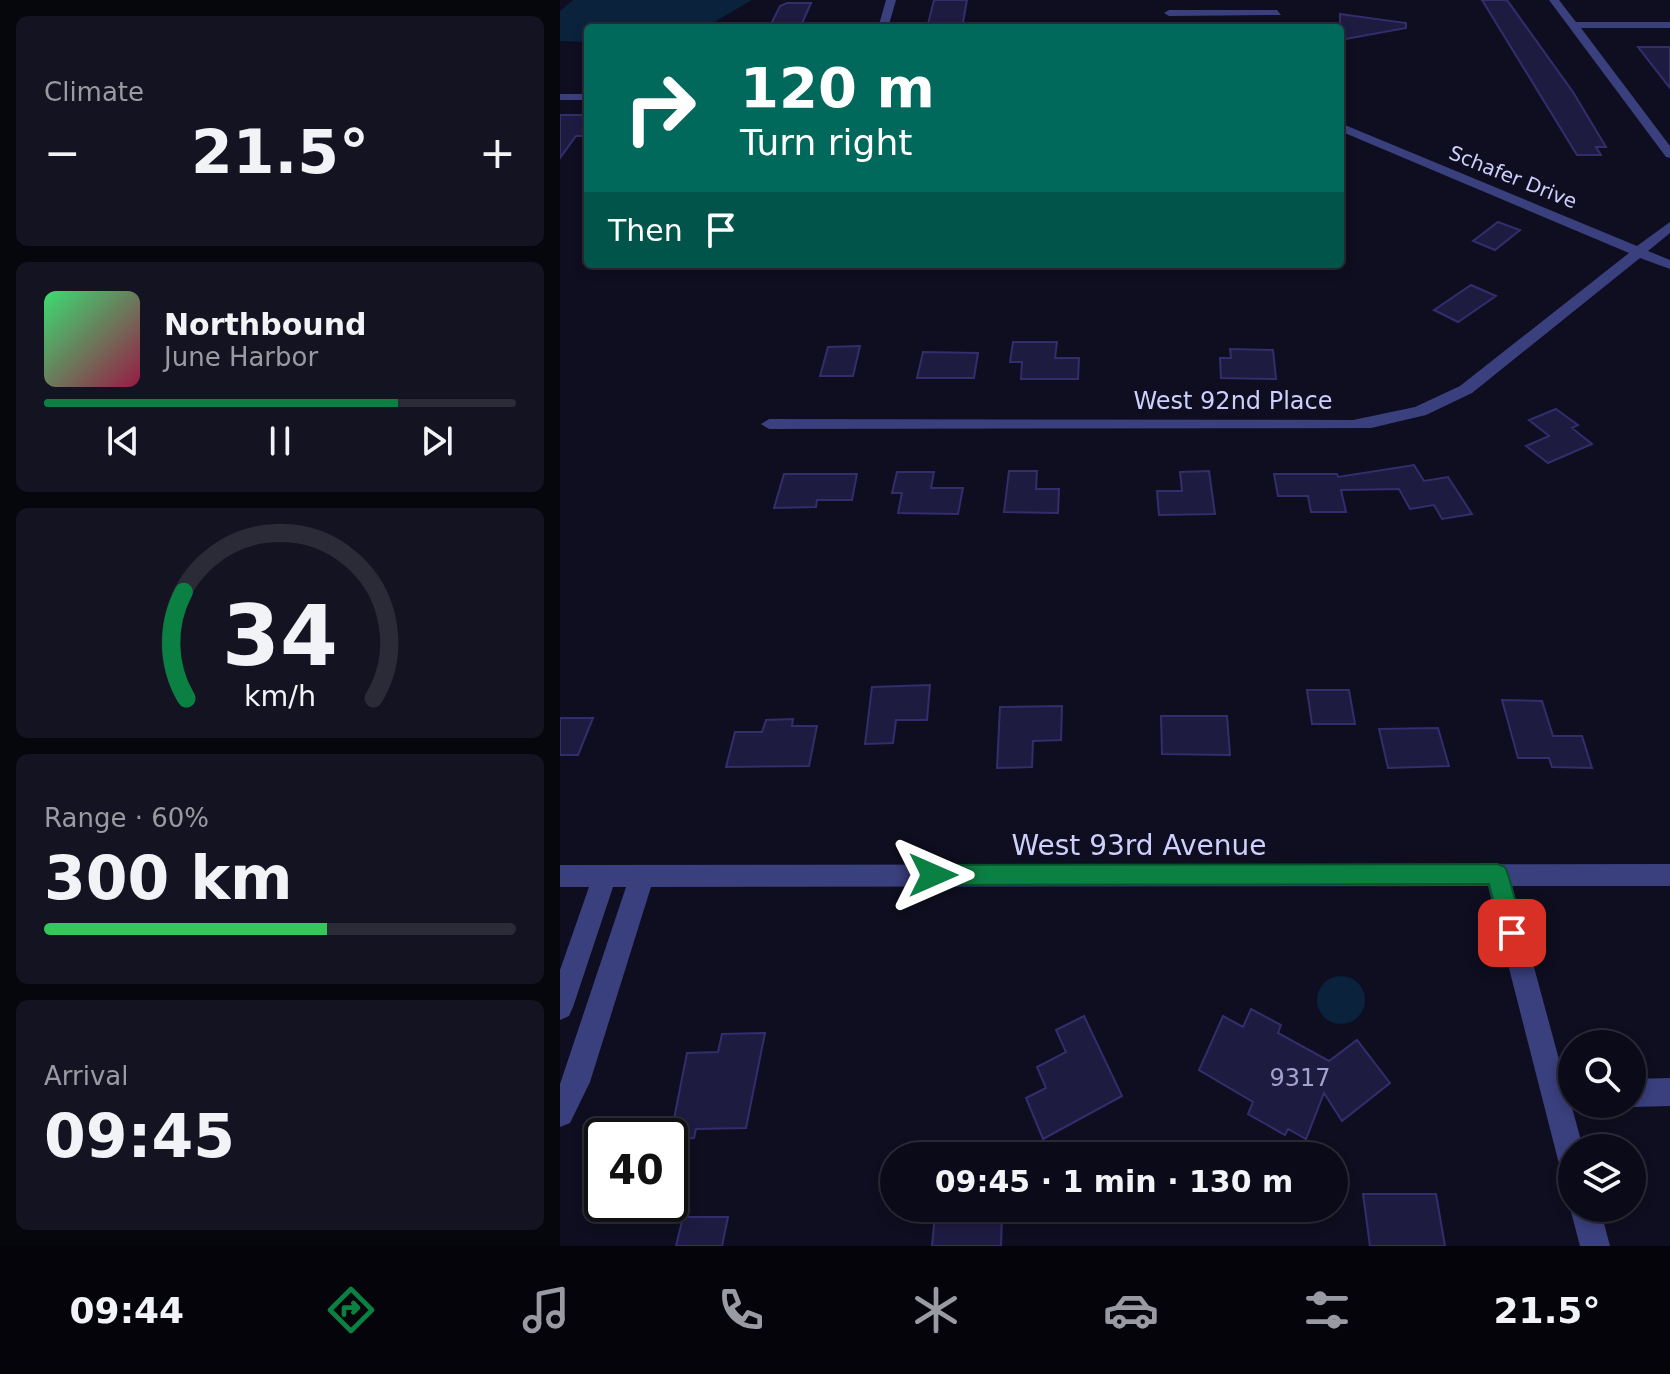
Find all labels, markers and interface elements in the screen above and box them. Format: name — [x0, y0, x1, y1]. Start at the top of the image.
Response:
text: 120 m — [740, 55, 935, 120]
icon: right — [608, 56, 712, 160]
text: Climate — [44, 77, 144, 107]
text: 21.5° — [191, 117, 369, 187]
text: Turn right — [740, 122, 912, 163]
text: − — [44, 127, 81, 178]
text: + — [479, 127, 516, 178]
street label: Schafer Drive — [1446, 140, 1580, 214]
icon: arrive — [699, 208, 743, 252]
text: Then — [608, 213, 683, 248]
text: Northbound — [164, 307, 367, 342]
text: June Harbor — [164, 342, 318, 372]
street label: West 92nd Place — [1133, 387, 1333, 415]
icon: previous — [101, 419, 145, 463]
icon: pause — [258, 419, 302, 463]
icon: next — [415, 419, 459, 463]
text: 34 — [222, 588, 338, 685]
text: km/h — [244, 679, 316, 713]
text: Range · 60% — [44, 803, 209, 833]
street label: West 93rd Avenue — [1011, 829, 1267, 862]
position arrow — [891, 833, 975, 917]
text: 300 km — [44, 843, 293, 913]
pin — [1478, 899, 1546, 967]
icon: arrive — [1490, 911, 1534, 955]
map controls — [1558, 1030, 1646, 1222]
button: search — [1558, 1030, 1646, 1118]
text: Arrival — [44, 1061, 128, 1091]
house number: 9317 — [1269, 1064, 1331, 1092]
text: 09:45 — [44, 1101, 235, 1171]
speed limit sign: 40 — [584, 1118, 688, 1222]
button: layers — [1558, 1134, 1646, 1222]
text: 09:45 · 1 min · 130 m — [935, 1164, 1293, 1199]
icon: directions — [323, 1282, 379, 1338]
icon: music — [518, 1282, 574, 1338]
icon: phone — [713, 1282, 769, 1338]
icon: climate — [908, 1282, 964, 1338]
icon: car — [1103, 1282, 1159, 1338]
icon: filters — [1299, 1282, 1355, 1338]
text: 09:44 — [70, 1290, 184, 1331]
text: 21.5° — [1494, 1290, 1600, 1331]

